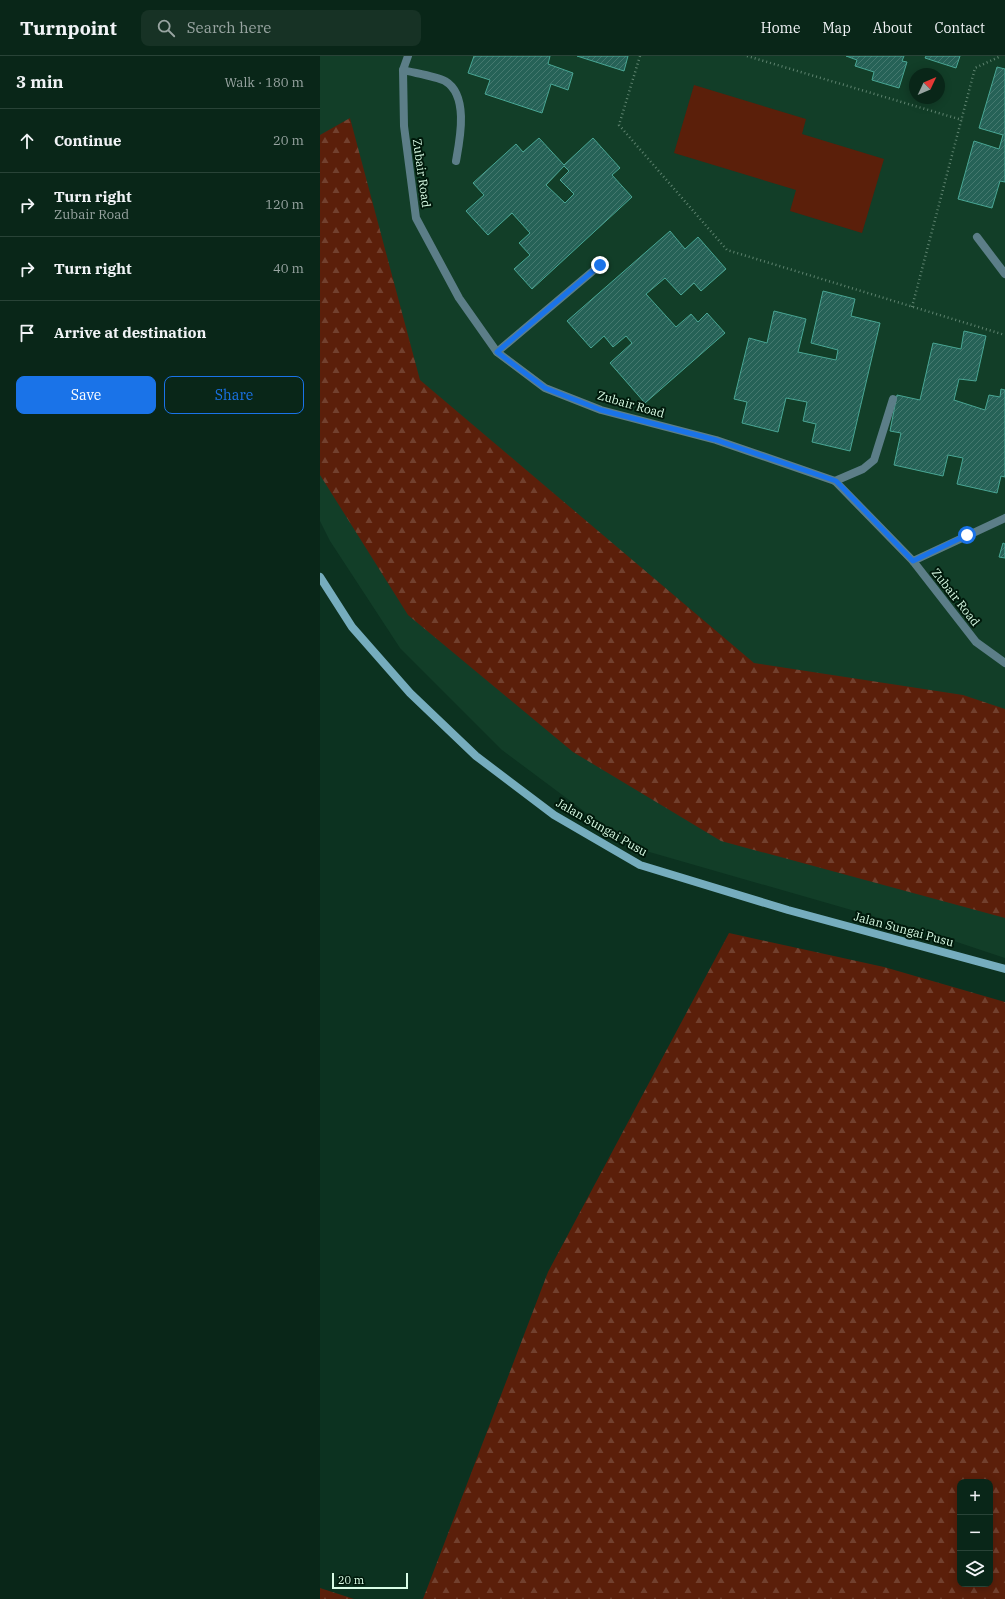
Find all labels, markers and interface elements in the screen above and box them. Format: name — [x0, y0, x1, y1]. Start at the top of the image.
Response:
search box — [141, 10, 421, 46]
text: Turnpoint — [20, 16, 117, 40]
icon: search — [155, 17, 177, 39]
text: Search here — [187, 18, 271, 37]
text: Home — [761, 19, 800, 37]
text: Map — [822, 19, 851, 37]
text: About — [873, 19, 912, 37]
text: Contact — [934, 19, 985, 37]
north arrow — [909, 68, 945, 104]
text: 3 min — [16, 71, 64, 93]
text: Walk · 180 m — [225, 74, 304, 91]
icon: ahead — [16, 130, 38, 152]
text: Continue — [54, 131, 121, 150]
text: 20 m — [273, 132, 304, 149]
street label: Zubair Road — [410, 138, 434, 208]
text: Turn right — [54, 187, 132, 206]
icon: right — [16, 194, 38, 216]
text: 120 m — [265, 196, 304, 213]
text: Zubair Road — [54, 206, 129, 223]
route end — [591, 256, 609, 274]
icon: right — [16, 258, 38, 280]
text: Turn right — [54, 259, 132, 278]
text: 40 m — [273, 260, 304, 277]
icon: arrive — [16, 322, 38, 344]
text: Arrive at destination — [54, 323, 206, 342]
button: Save — [16, 376, 156, 414]
button: Share — [164, 376, 304, 414]
street label: Zubair Road — [596, 387, 666, 421]
route start — [958, 526, 976, 544]
street label: Zubair Road — [929, 565, 983, 629]
street label: Jalan Sungai Pusu — [554, 795, 651, 859]
street label: Jalan Sungai Pusu — [853, 908, 956, 950]
map controls — [957, 1479, 993, 1587]
button: + — [957, 1479, 993, 1515]
button: − — [957, 1515, 993, 1551]
button: layers — [957, 1551, 993, 1587]
scale bar — [332, 1571, 408, 1590]
text: 20 m — [338, 1573, 364, 1587]

